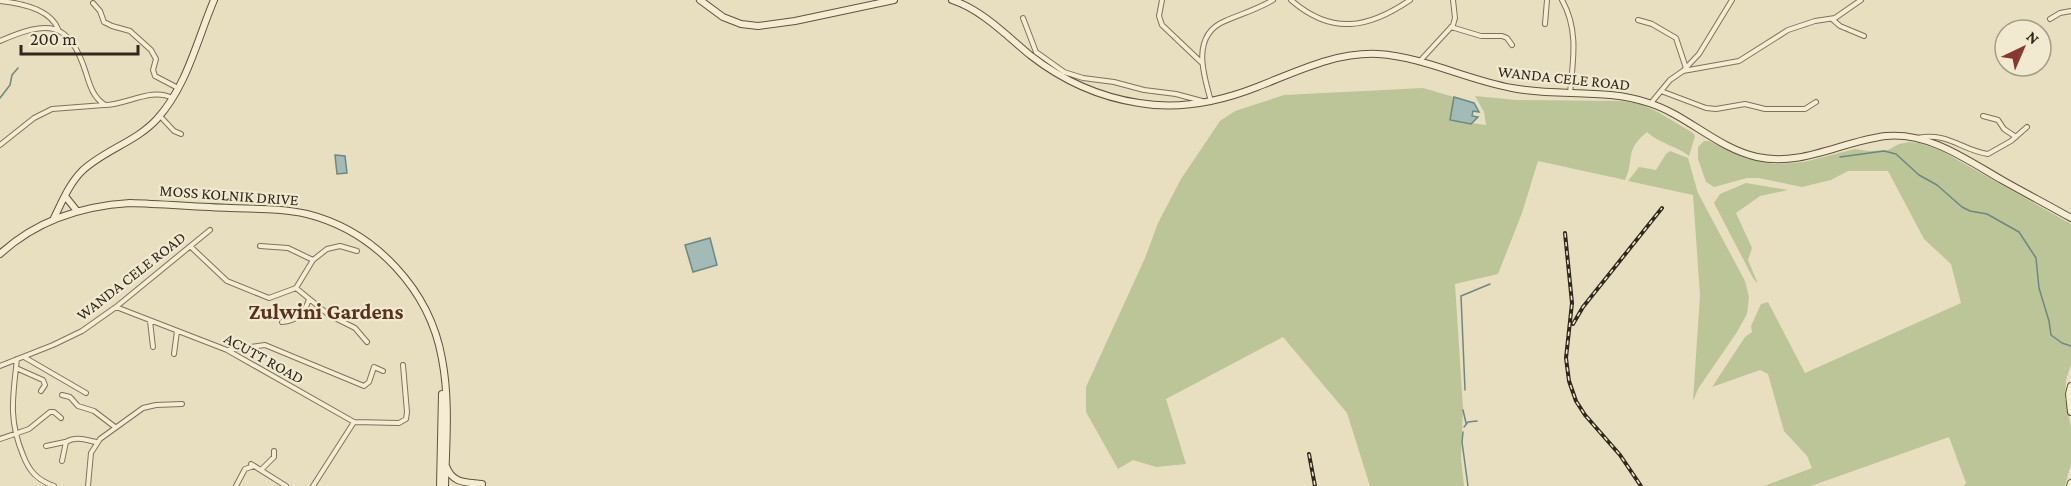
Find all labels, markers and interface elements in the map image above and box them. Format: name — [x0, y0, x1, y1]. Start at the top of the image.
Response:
scale bar — [21, 18, 138, 56]
north arrow — [1993, 18, 2053, 78]
text: N — [2023, 28, 2043, 48]
text: 200 m — [30, 29, 77, 49]
street label: WANDA CELE ROAD — [1497, 63, 1631, 93]
street label: MOSS KOLNIK DRIVE — [159, 182, 299, 208]
street label: WANDA CELE ROAD — [73, 228, 189, 324]
district label: Zulwini Gardens — [249, 299, 403, 324]
street label: ACUTT ROAD — [221, 329, 307, 387]

